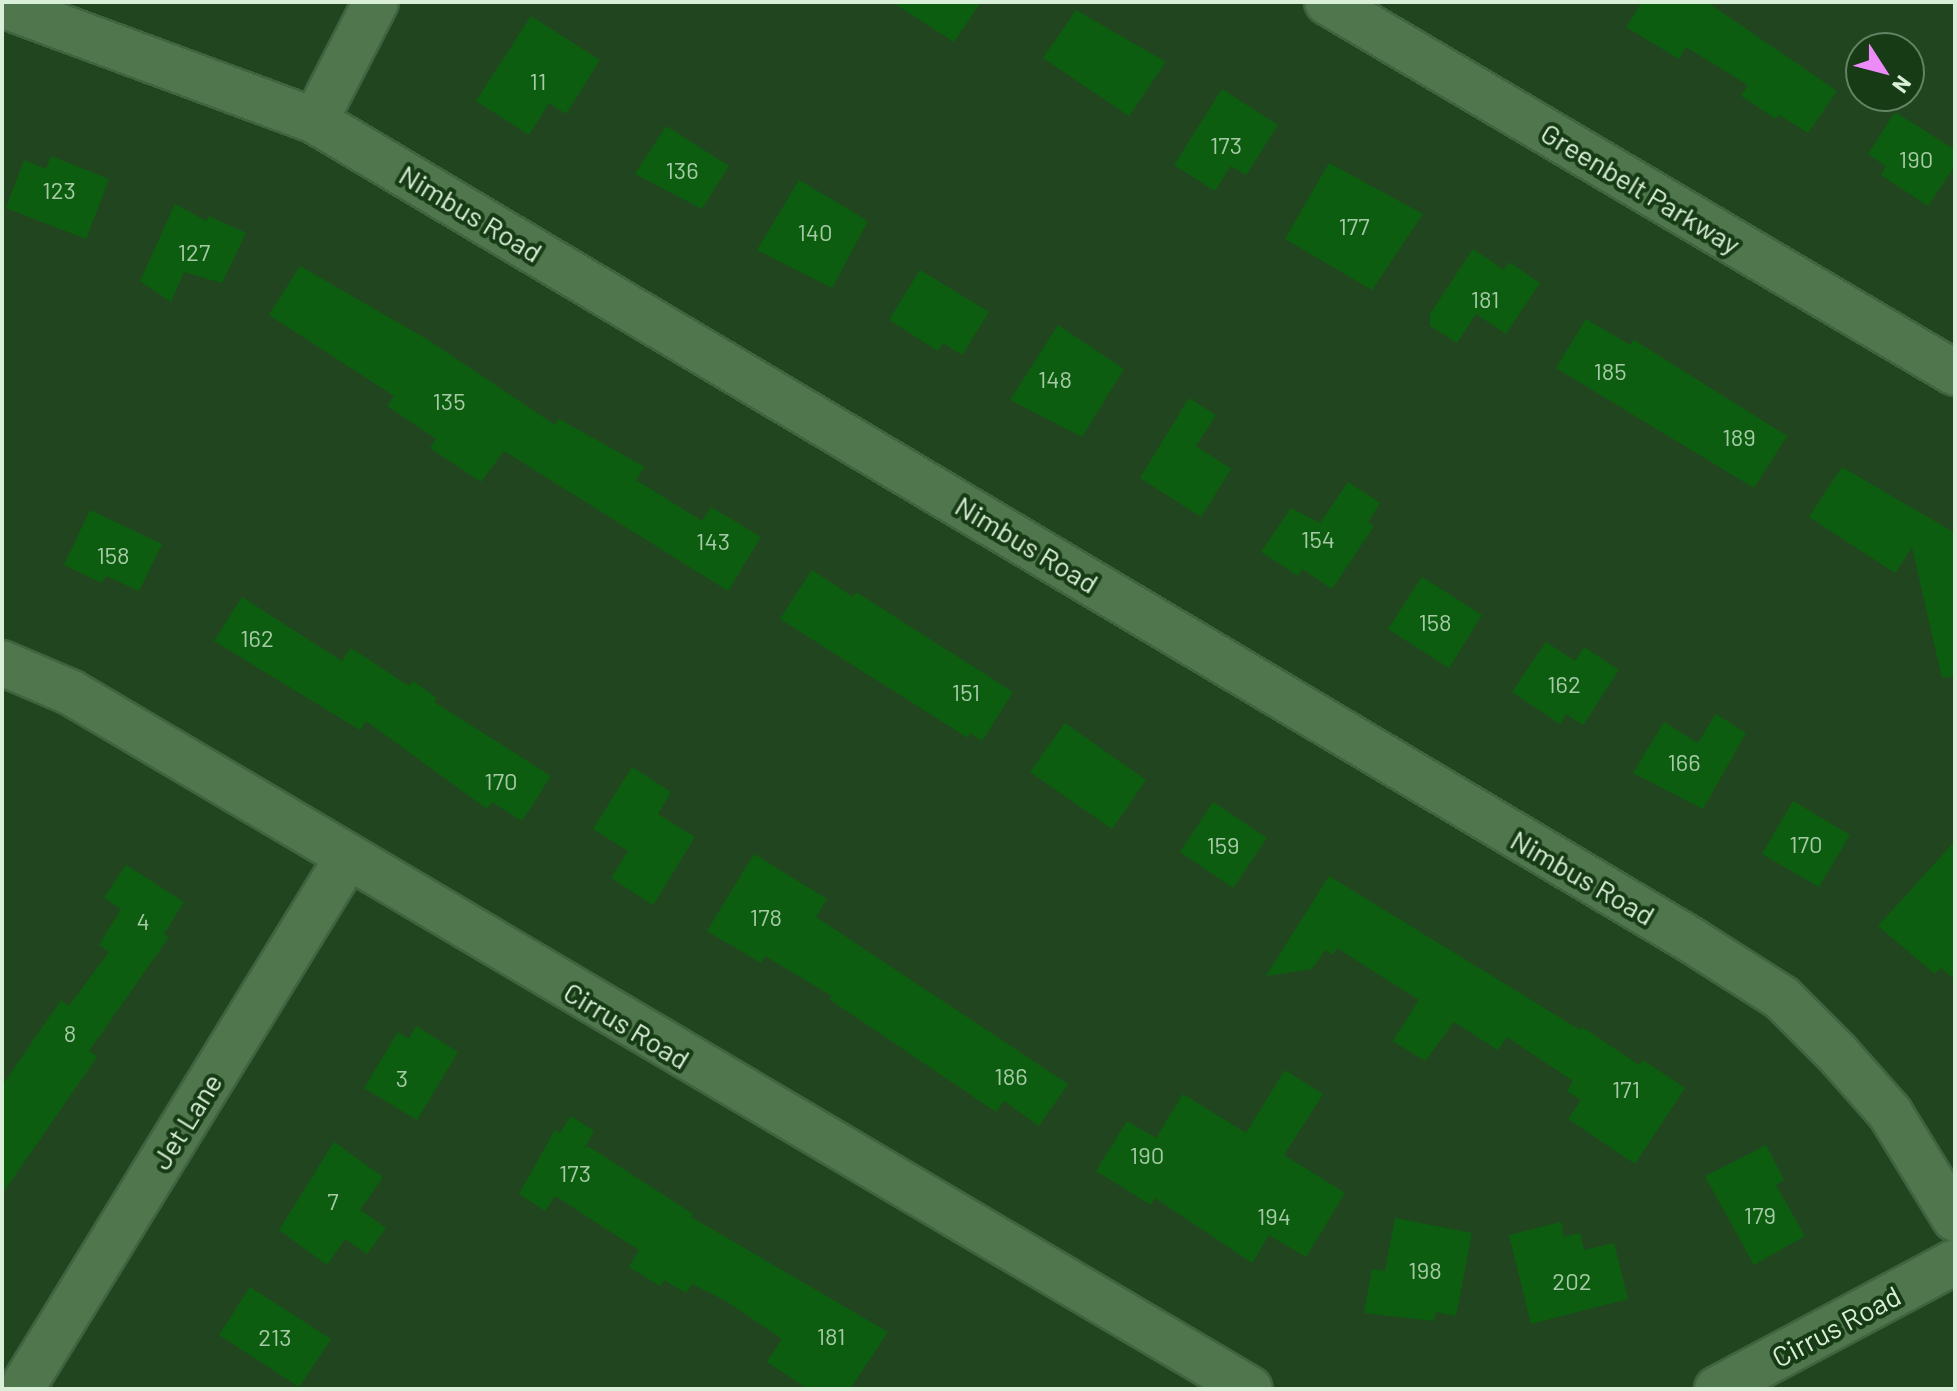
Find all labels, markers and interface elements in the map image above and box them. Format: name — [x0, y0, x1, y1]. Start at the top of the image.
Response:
north arrow — [1845, 32, 1925, 112]
house number: 11 — [530, 67, 546, 95]
text: N — [1888, 71, 1918, 98]
street label: Greenbelt Parkway — [1535, 115, 1747, 261]
house number: 173 — [1210, 131, 1242, 159]
house number: 190 — [1899, 145, 1933, 173]
house number: 136 — [665, 156, 699, 184]
street label: Nimbus Road — [394, 157, 548, 269]
house number: 123 — [42, 176, 76, 204]
house number: 177 — [1338, 212, 1370, 240]
house number: 140 — [797, 218, 833, 246]
house number: 127 — [178, 238, 210, 266]
house number: 181 — [1471, 285, 1499, 313]
house number: 185 — [1593, 357, 1627, 385]
house number: 148 — [1038, 365, 1072, 393]
house number: 135 — [432, 387, 466, 415]
house number: 189 — [1722, 423, 1756, 451]
street label: Nimbus Road — [950, 488, 1104, 600]
house number: 154 — [1301, 525, 1335, 553]
house number: 143 — [696, 527, 730, 555]
house number: 158 — [96, 541, 130, 569]
house number: 158 — [1418, 608, 1452, 636]
house number: 162 — [240, 624, 274, 652]
house number: 162 — [1547, 670, 1581, 698]
house number: 151 — [952, 678, 980, 706]
house number: 166 — [1667, 748, 1701, 776]
house number: 170 — [484, 767, 518, 795]
street label: Nimbus Road — [1505, 822, 1661, 932]
house number: 170 — [1789, 830, 1823, 858]
house number: 159 — [1206, 831, 1240, 859]
house number: 178 — [750, 903, 782, 931]
house number: 4 — [136, 907, 150, 935]
street label: Cirrus Road — [558, 974, 696, 1076]
house number: 8 — [64, 1019, 76, 1047]
house number: 186 — [994, 1062, 1028, 1090]
house number: 3 — [396, 1064, 408, 1092]
street label: Jet Lane — [143, 1067, 229, 1175]
house number: 171 — [1612, 1075, 1640, 1103]
house number: 190 — [1130, 1141, 1164, 1169]
house number: 173 — [559, 1159, 591, 1187]
house number: 7 — [327, 1187, 339, 1215]
house number: 179 — [1744, 1201, 1776, 1229]
house number: 194 — [1257, 1202, 1291, 1230]
house number: 198 — [1408, 1256, 1442, 1284]
house number: 202 — [1552, 1267, 1592, 1295]
street label: Cirrus Road — [1766, 1278, 1906, 1374]
house number: 181 — [817, 1322, 845, 1350]
house number: 213 — [258, 1323, 292, 1351]

